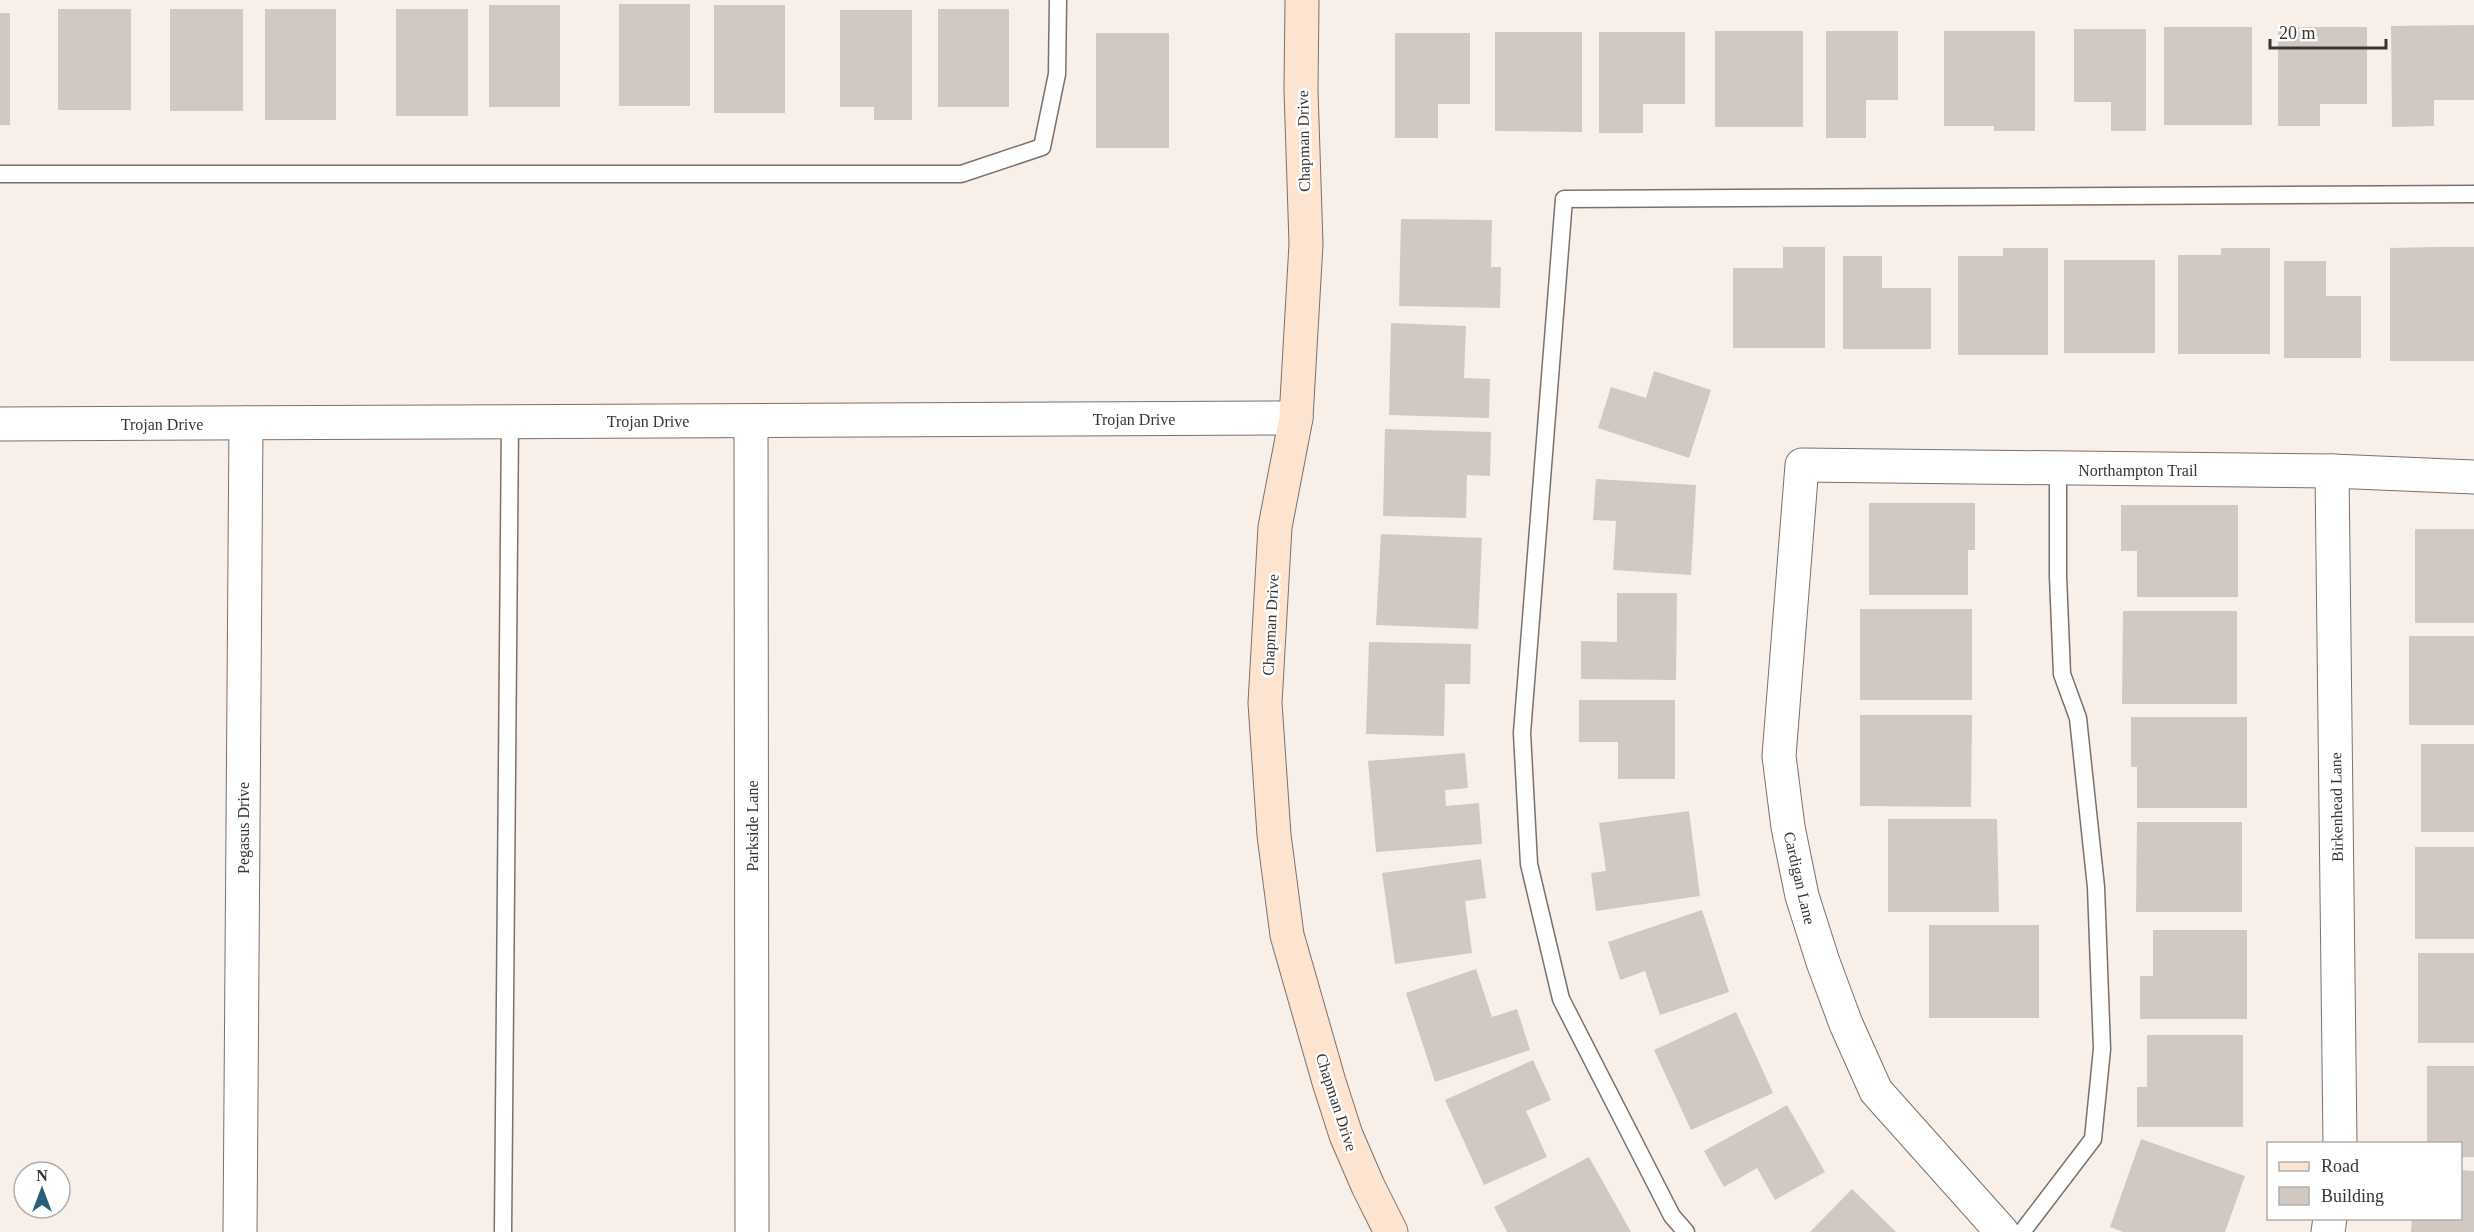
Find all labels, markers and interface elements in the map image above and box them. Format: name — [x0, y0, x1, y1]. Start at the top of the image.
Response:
scale bar — [2270, 12, 2386, 50]
text: 20 m — [2279, 23, 2316, 43]
street label: Chapman Drive — [1294, 90, 1314, 192]
street label: Trojan Drive — [1093, 411, 1175, 429]
street label: Trojan Drive — [607, 413, 689, 431]
street label: Trojan Drive — [121, 416, 203, 434]
street label: Northampton Trail — [2078, 462, 2198, 480]
street label: Chapman Drive — [1259, 574, 1283, 676]
street label: Birkenhead Lane — [2327, 752, 2346, 862]
street label: Parkside Lane — [744, 780, 761, 872]
street label: Pegasus Drive — [235, 782, 253, 874]
street label: Cardigan Lane — [1780, 830, 1818, 926]
street label: Chapman Drive — [1312, 1051, 1360, 1153]
legend — [2267, 1142, 2462, 1220]
text: Road — [2321, 1156, 2359, 1176]
north arrow — [12, 1160, 72, 1220]
text: N — [36, 1167, 48, 1184]
text: Building — [2321, 1186, 2384, 1206]

